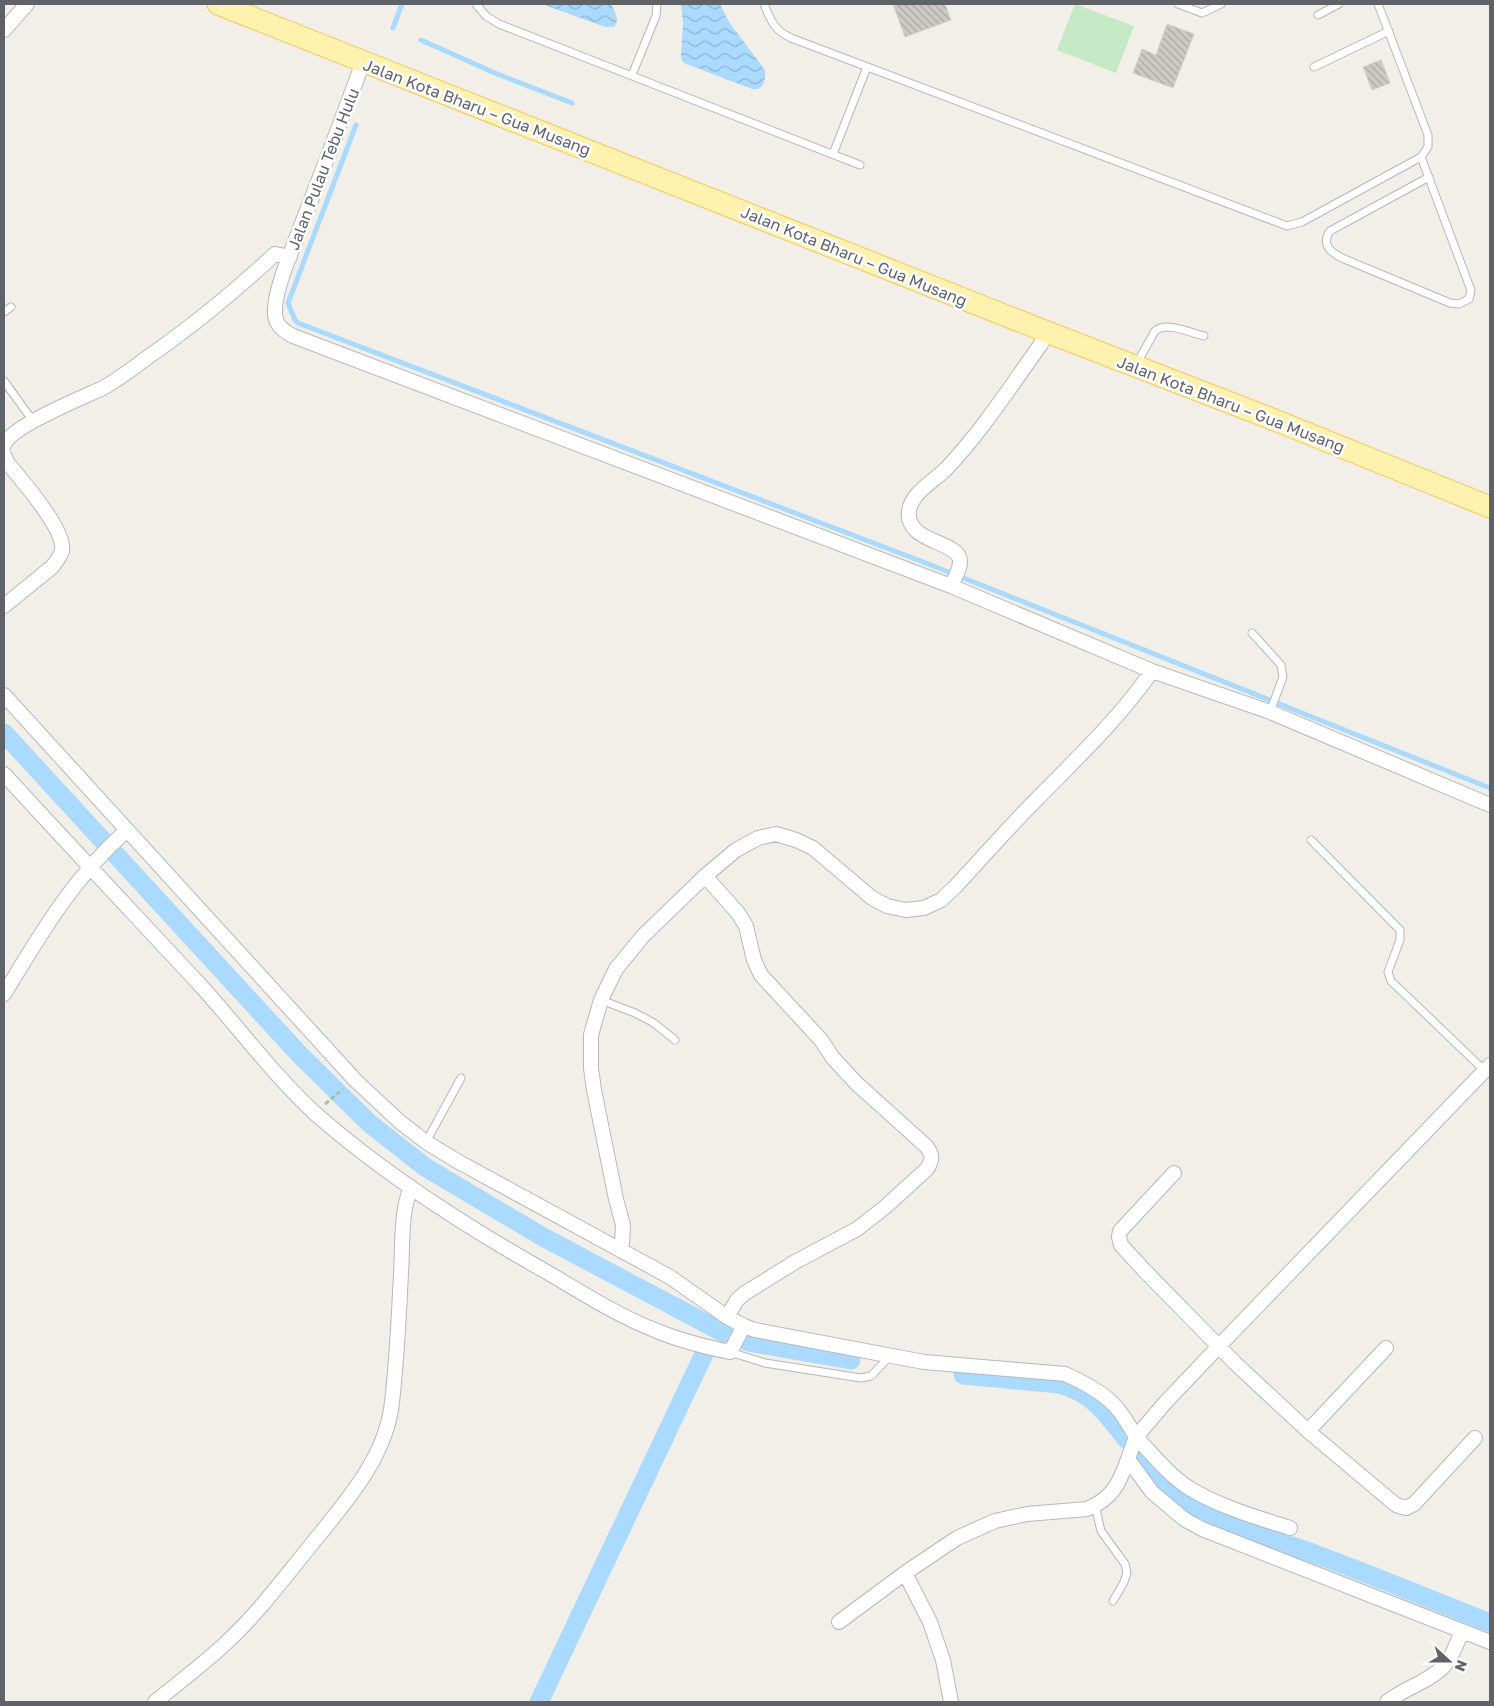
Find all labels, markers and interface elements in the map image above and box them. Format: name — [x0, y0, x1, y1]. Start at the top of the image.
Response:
street label: Jalan Kota Bharu – Gua Musang — [360, 54, 594, 160]
street label: Jalan Pulau Tebu Hulu — [283, 85, 363, 253]
street label: Jalan Kota Bharu – Gua Musang — [738, 201, 970, 311]
street label: Jalan Kota Bharu – Gua Musang — [1114, 351, 1348, 457]
north arrow — [1424, 1636, 1474, 1686]
text: N — [1452, 1658, 1471, 1674]

